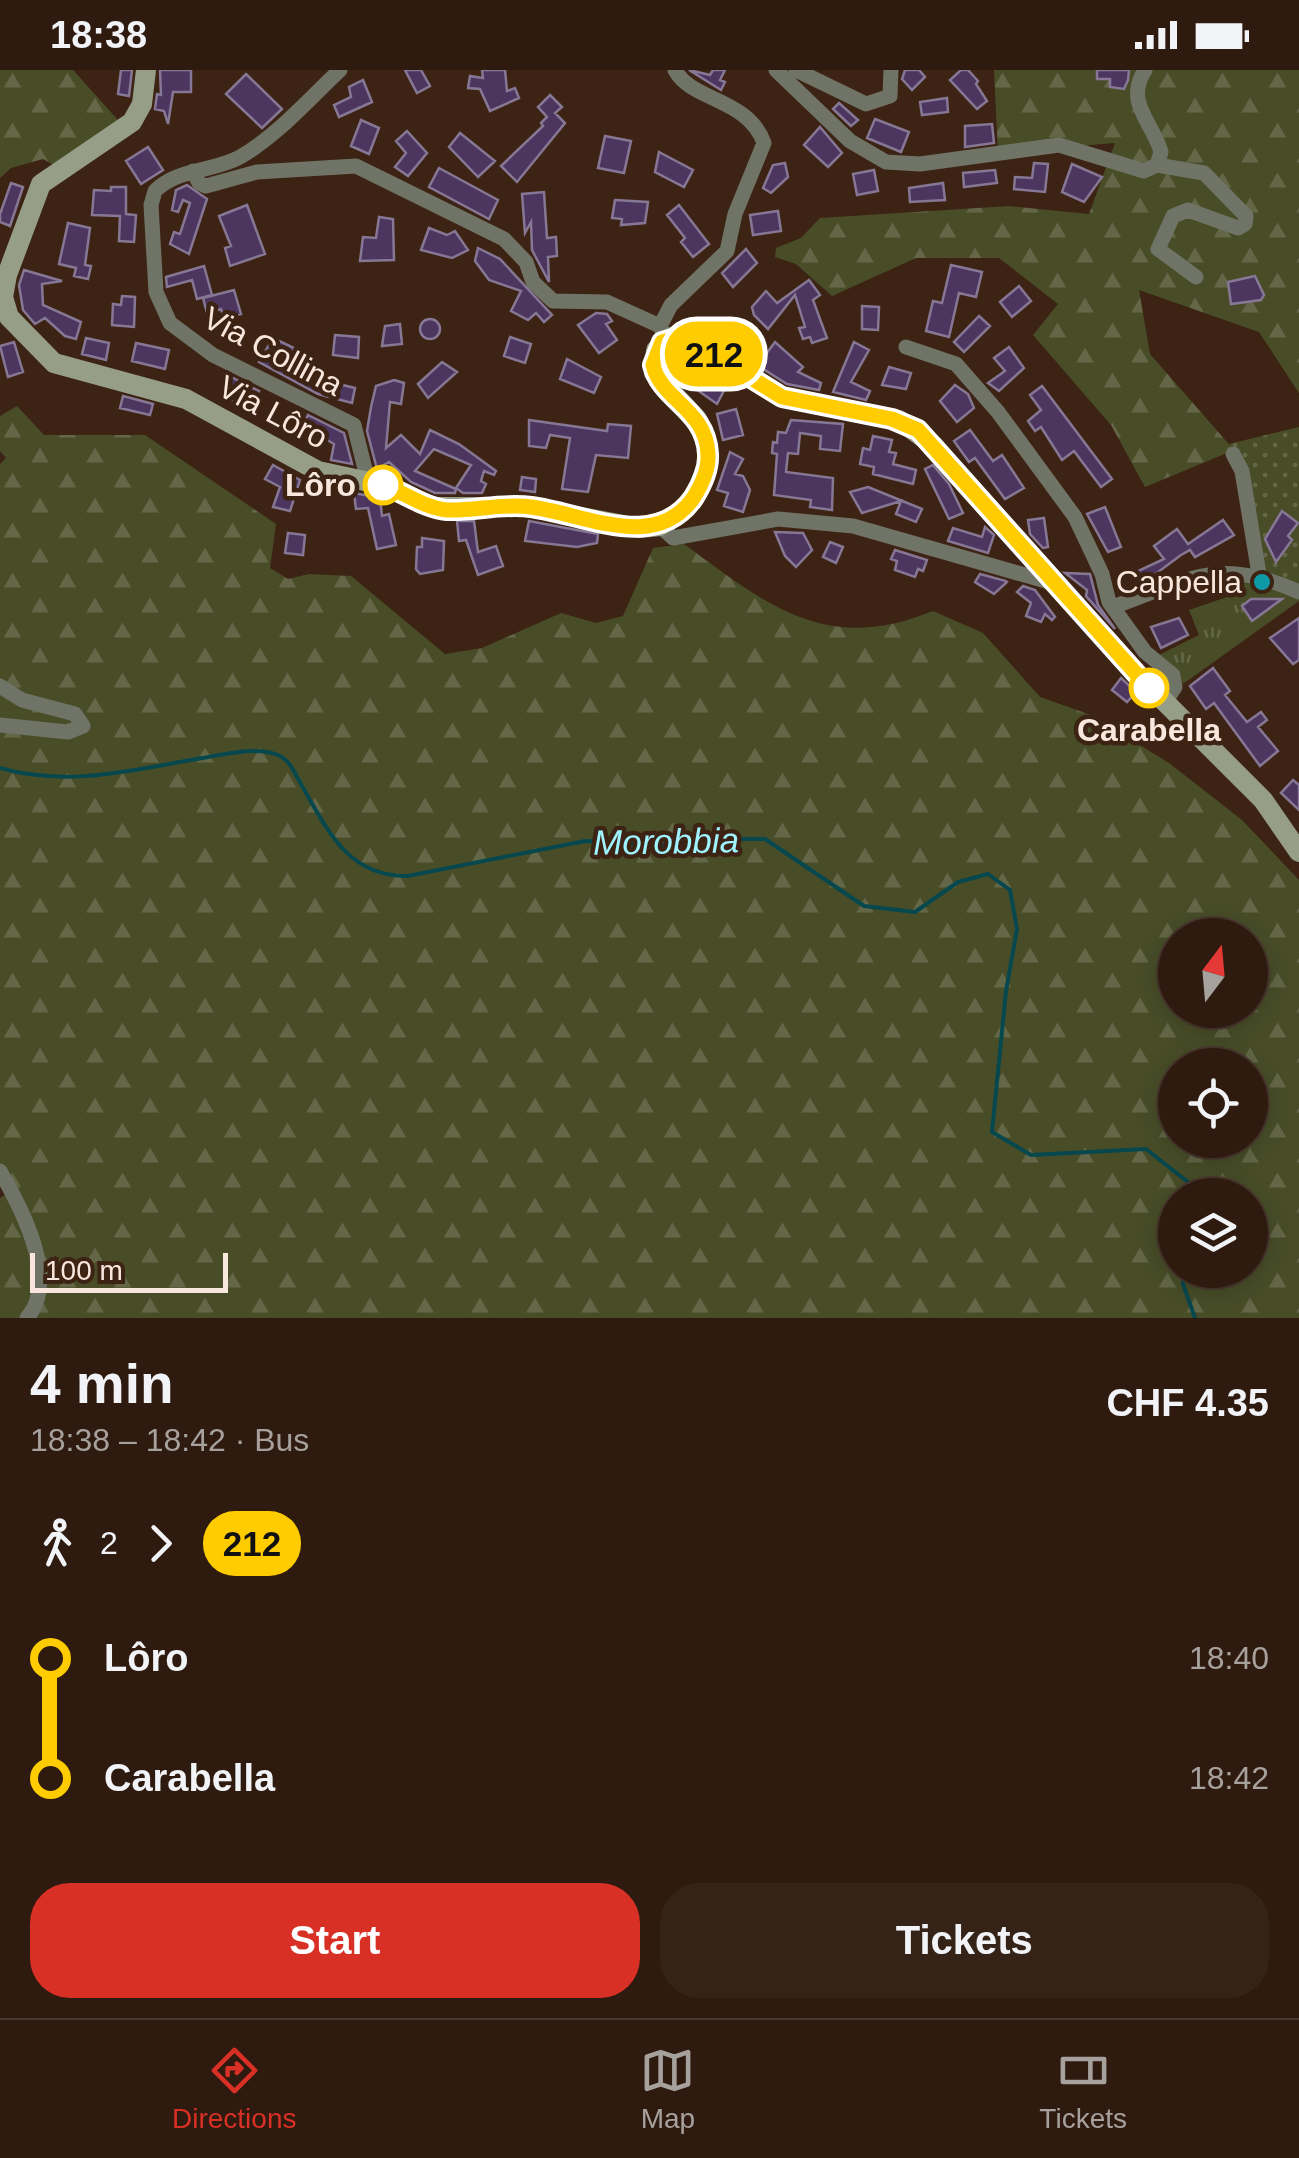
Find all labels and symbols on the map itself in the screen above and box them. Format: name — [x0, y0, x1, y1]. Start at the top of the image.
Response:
street label: Via Collina — [197, 299, 349, 403]
line badge: 212 — [656, 322, 772, 386]
street label: Via Lôro — [212, 368, 334, 456]
marker: Lôro — [364, 466, 402, 504]
place label: Lôro — [285, 467, 356, 503]
place label: Cappella — [1116, 564, 1242, 600]
marker: Cappella — [1251, 571, 1273, 593]
marker: Carabella — [1130, 669, 1168, 707]
place label: Carabella — [1077, 712, 1221, 748]
water label: Morobbia — [593, 820, 739, 862]
north arrow — [1158, 918, 1268, 1028]
scale bar — [30, 1248, 228, 1292]

